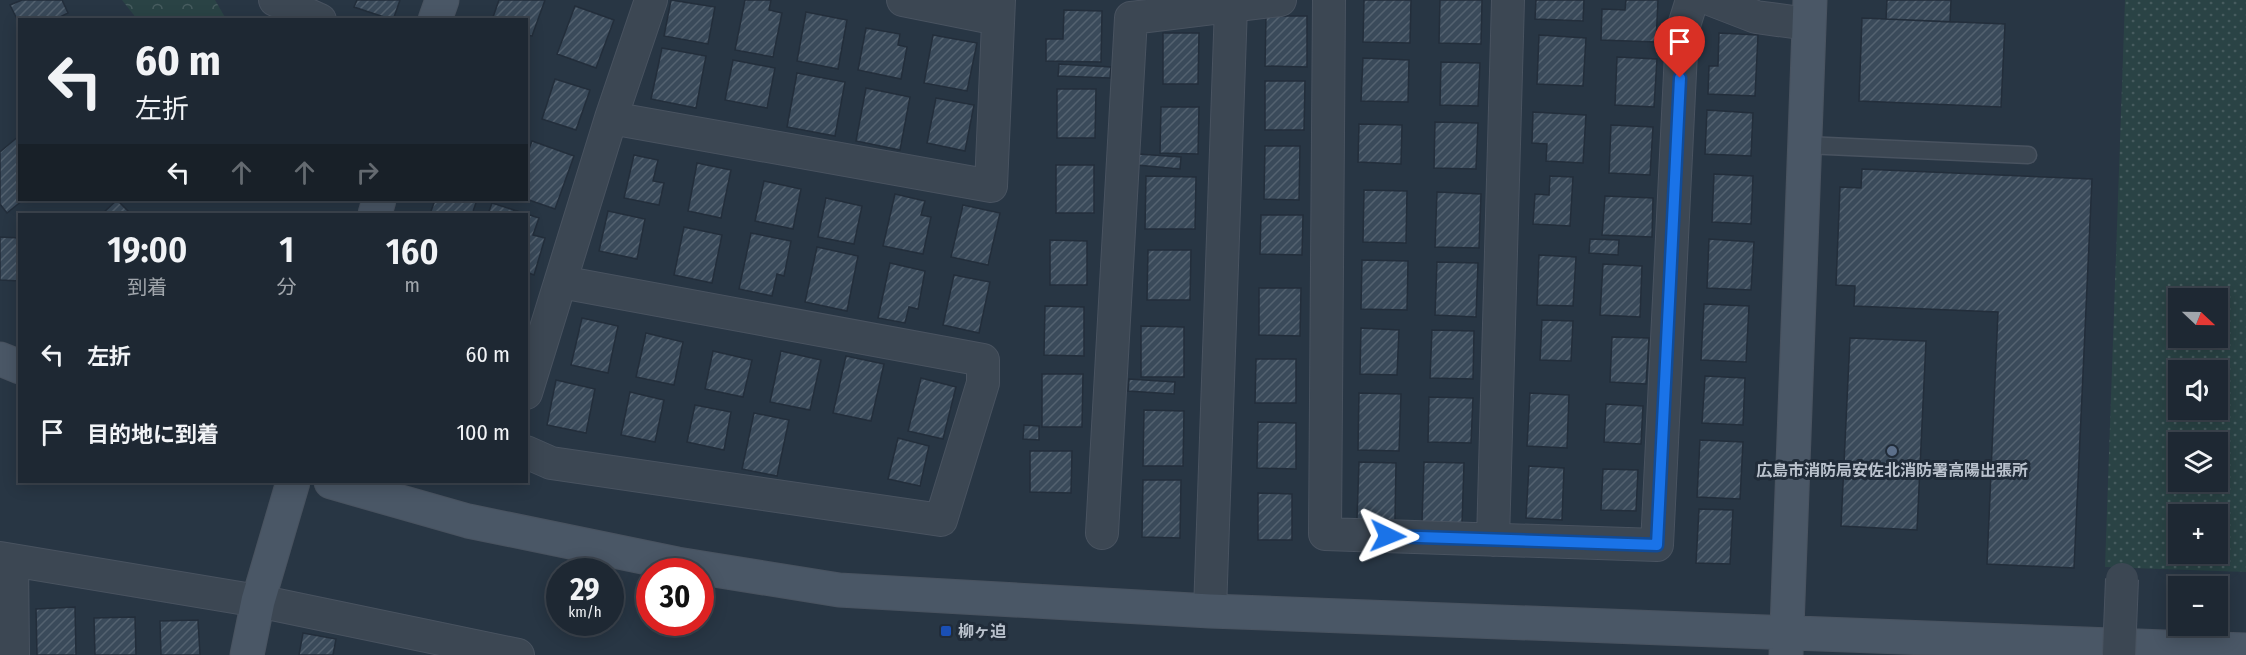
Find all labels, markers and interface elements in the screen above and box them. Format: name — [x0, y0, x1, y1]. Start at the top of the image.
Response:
pin — [1654, 16, 1705, 78]
icon: arrive — [1663, 25, 1696, 58]
text: 60 m — [135, 36, 221, 86]
icon: left — [36, 42, 114, 120]
text: 左折 — [135, 93, 189, 125]
icon: left — [162, 156, 195, 189]
icon: ahead — [225, 156, 258, 189]
icon: ahead — [288, 156, 321, 189]
icon: right — [351, 156, 384, 189]
text: 19:00 — [107, 228, 187, 272]
text: 1 — [279, 228, 294, 272]
text: 160 — [386, 230, 439, 274]
text: m — [405, 273, 420, 297]
text: 到着 — [127, 275, 167, 299]
text: 分 — [277, 275, 297, 299]
north arrow — [2168, 288, 2228, 348]
map controls — [2168, 288, 2228, 636]
icon: left — [36, 338, 69, 371]
text: 60 m — [466, 341, 510, 368]
text: 左折 — [87, 343, 131, 370]
button: sound — [2168, 360, 2228, 420]
icon: arrive — [36, 416, 69, 449]
text: 100 m — [456, 419, 510, 446]
text: 目的地に到着 — [87, 421, 219, 448]
button: layers — [2168, 432, 2228, 492]
marker: 広島市消防局安佐北消防署高陽出張所 — [1885, 444, 1899, 458]
place label: 広島市消防局安佐北消防署高陽出張所 — [1756, 461, 2028, 480]
position arrow — [1356, 504, 1420, 568]
button: + — [2168, 504, 2228, 564]
speed limit sign: 30 — [636, 558, 714, 636]
text: 29 — [570, 572, 600, 608]
button: − — [2168, 576, 2228, 636]
text: km/h — [568, 603, 602, 621]
place label: 柳ヶ迫 — [958, 622, 1006, 641]
marker: 柳ヶ迫 — [939, 624, 953, 638]

